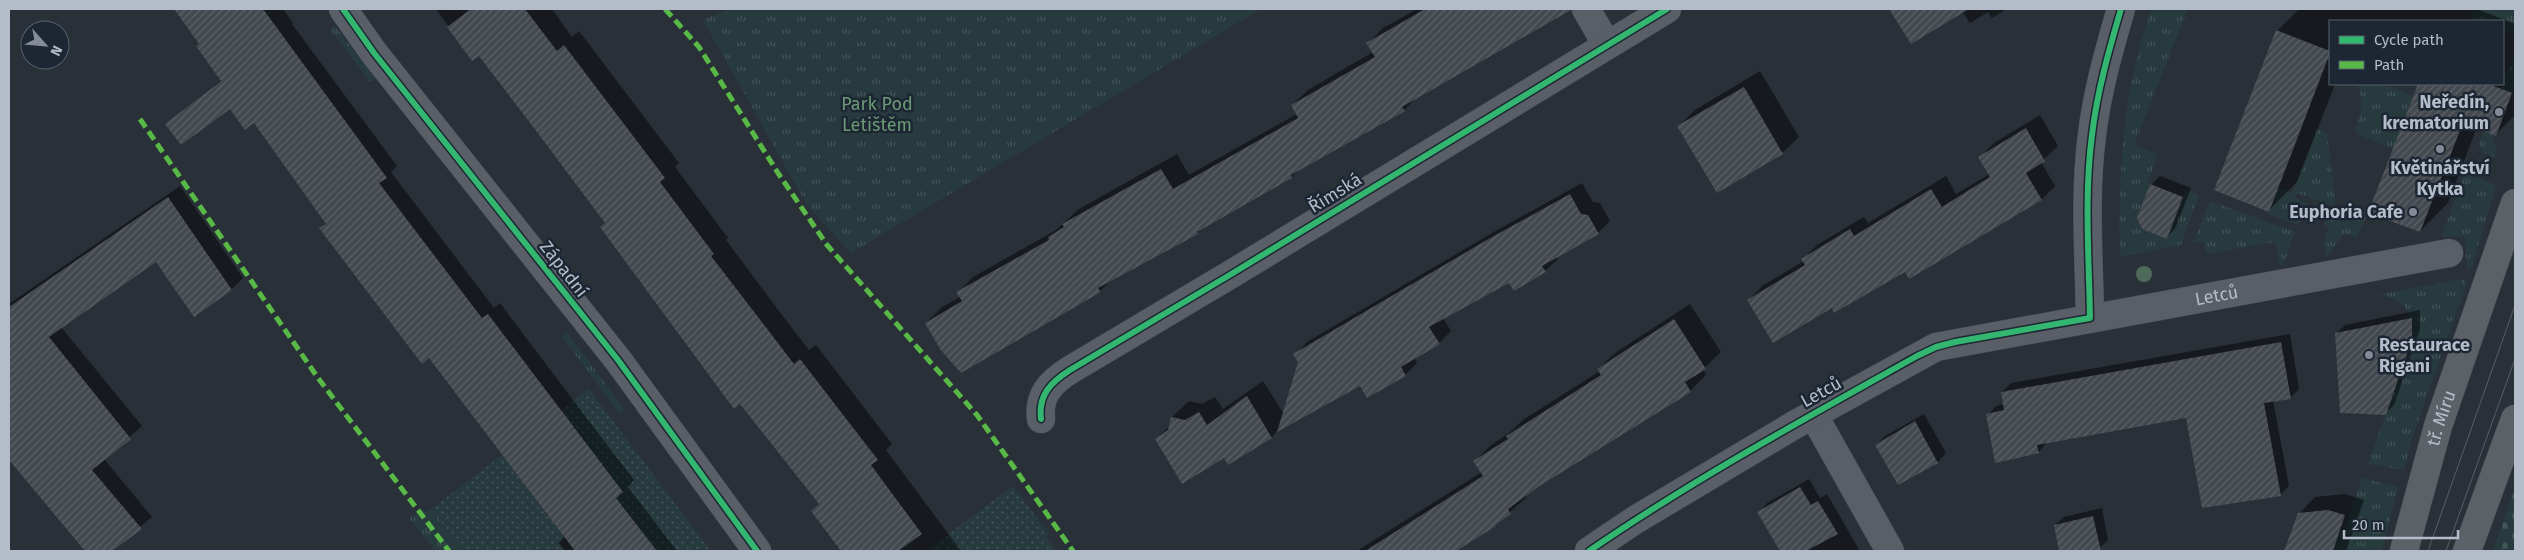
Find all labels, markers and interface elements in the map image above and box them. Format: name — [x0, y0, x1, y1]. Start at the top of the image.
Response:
north arrow — [20, 20, 70, 70]
legend — [2329, 20, 2504, 85]
text: Cycle path — [2374, 31, 2444, 49]
text: N — [46, 43, 66, 59]
text: Path — [2374, 56, 2404, 74]
place label: Neředín, krematorium — [2382, 91, 2489, 134]
park label: Park Pod Letištěm — [841, 93, 913, 136]
marker: Neředín, krematorium — [2493, 106, 2505, 118]
marker: Květinářství Kytka — [2434, 143, 2446, 155]
place label: Květinářství Kytka — [2390, 157, 2490, 200]
street label: Římská — [1304, 168, 1366, 218]
place label: Euphoria Cafe — [2289, 201, 2403, 223]
marker: Euphoria Cafe — [2407, 206, 2419, 218]
street label: Západní — [535, 236, 593, 302]
street label: Letců — [2193, 281, 2240, 310]
place label: Restaurace Rigani — [2379, 334, 2470, 377]
marker: Restaurace Rigani — [2363, 349, 2375, 361]
street label: Letců — [1797, 372, 1845, 412]
street label: tř. Míru — [2422, 387, 2461, 449]
scale bar — [2344, 508, 2458, 540]
text: 20 m — [2352, 516, 2385, 534]

